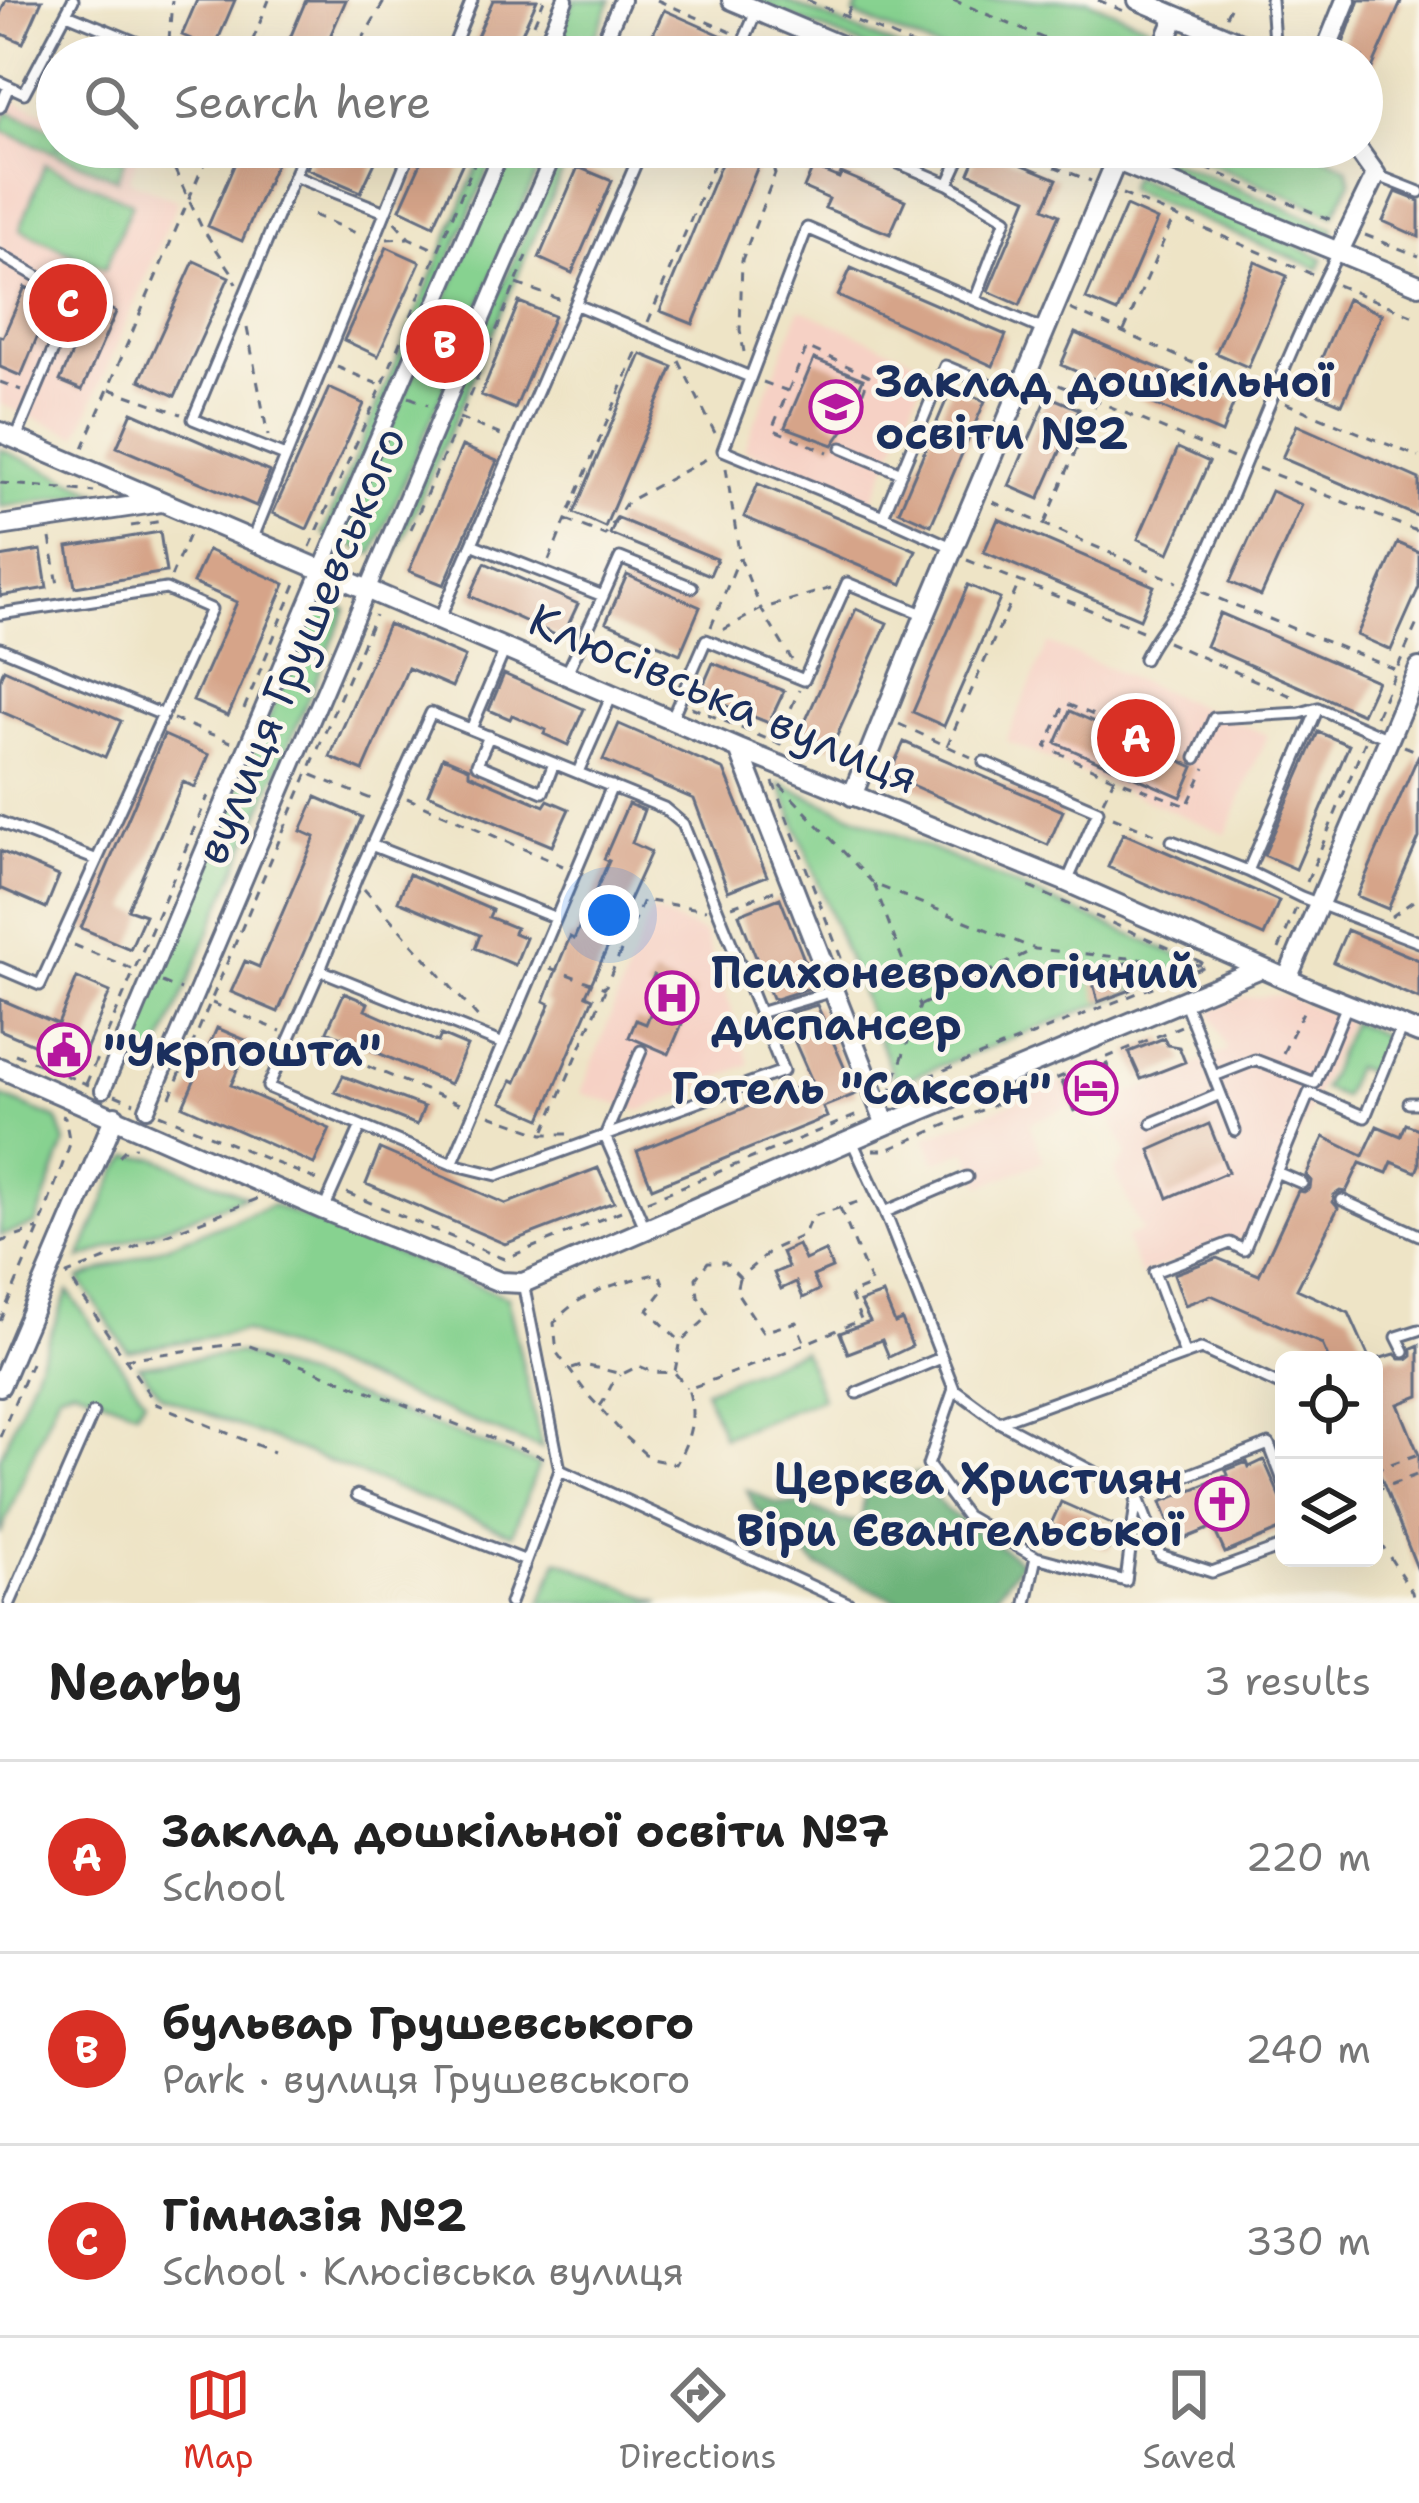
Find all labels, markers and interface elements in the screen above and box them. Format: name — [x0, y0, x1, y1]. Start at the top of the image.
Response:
search box — [36, 36, 1383, 168]
icon: search — [78, 69, 144, 135]
text: Search here — [174, 72, 431, 132]
pin: C — [29, 258, 107, 348]
pin: B — [406, 299, 484, 389]
place label: Заклад дошкільної освіти №2 — [875, 351, 1334, 463]
school or university icon: Заклад дошкільної освіти №2 — [808, 379, 864, 435]
street label: вулиця Грушевського — [181, 417, 419, 873]
street label: Клюсівська вулиця — [520, 589, 928, 807]
pin: A — [1097, 693, 1175, 783]
your location — [579, 885, 639, 945]
place label: Психоневрологічний диспансер — [711, 942, 1198, 1054]
hospital icon: Психоневрологічний диспансер — [644, 970, 700, 1026]
place label: "Укрпошта" — [103, 1020, 382, 1080]
public building icon: "Укрпошта" — [36, 1022, 92, 1078]
place label: Готель "Саксон" — [672, 1058, 1052, 1118]
hotel icon: Готель "Саксон" — [1063, 1060, 1119, 1116]
map controls — [1275, 1351, 1383, 1567]
button: locate — [1275, 1351, 1383, 1459]
place label: Церква Християн Віри Євангельської — [736, 1448, 1184, 1560]
button: layers — [1275, 1459, 1383, 1567]
church icon: Церква Християн Віри Євангельської — [1194, 1476, 1250, 1532]
text: Nearby — [48, 1647, 243, 1715]
text: 3 results — [1204, 1655, 1371, 1707]
text: Заклад дошкільної освіти №7 — [162, 1801, 889, 1861]
text: A — [72, 1831, 102, 1883]
text: 220 m — [1245, 1831, 1371, 1883]
text: School — [162, 1861, 285, 1913]
text: бульвар Грушевського — [162, 1993, 694, 2053]
text: B — [75, 2023, 99, 2075]
text: 240 m — [1245, 2023, 1371, 2075]
text: Park · вулиця Грушевського — [162, 2053, 690, 2105]
text: Гімназія №2 — [162, 2185, 467, 2245]
text: C — [75, 2215, 99, 2267]
text: 330 m — [1245, 2215, 1371, 2267]
text: School · Клюсівська вулиця — [162, 2245, 684, 2297]
tab: Map — [183, 2362, 254, 2479]
tab: Directions — [619, 2362, 777, 2479]
tab: Saved — [1142, 2362, 1236, 2479]

